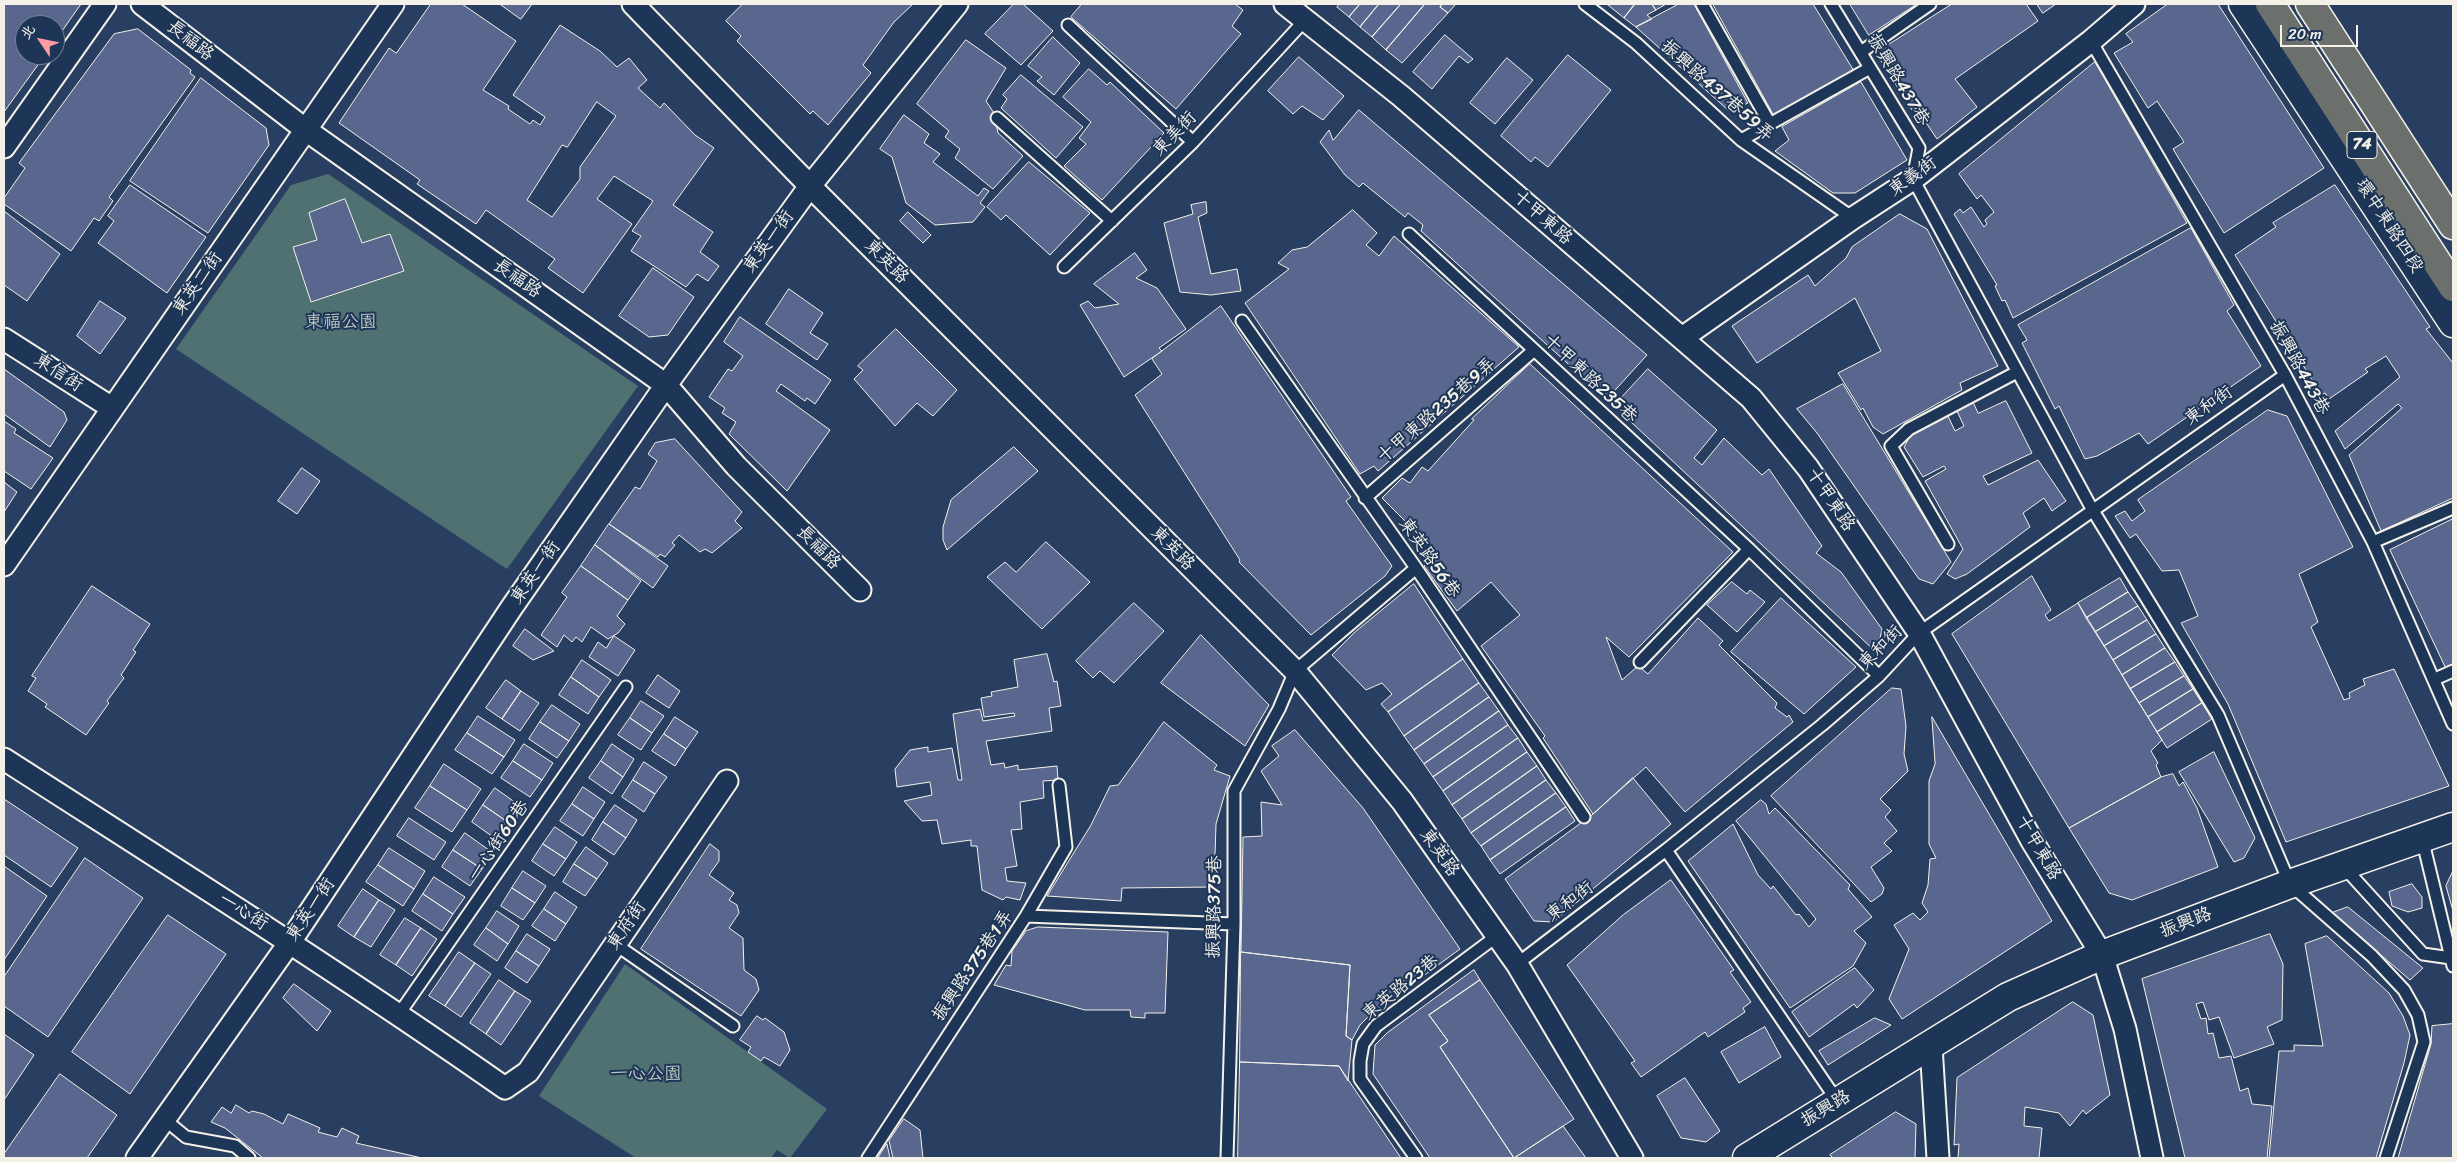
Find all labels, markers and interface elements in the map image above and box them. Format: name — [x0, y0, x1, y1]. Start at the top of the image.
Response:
north arrow — [15, 15, 65, 65]
scale bar — [2282, 15, 2360, 47]
street label: 長福路 — [162, 16, 218, 66]
text: 北 — [14, 19, 42, 45]
text: 20 m — [2288, 21, 2322, 47]
street label: 振興路437巷 — [1862, 30, 1934, 130]
street label: 振興路437巷59弄 — [1656, 36, 1778, 146]
street label: 東美街 — [1148, 107, 1202, 161]
road number: 74 — [2347, 132, 2377, 158]
street label: 東義街 — [1885, 152, 1941, 202]
street label: 環中東路四段 — [2351, 175, 2427, 277]
street label: 十甲東路 — [1508, 186, 1576, 250]
street label: 東英一街 — [739, 207, 799, 277]
street label: 東英路 — [859, 235, 913, 289]
street label: 東英二街 — [169, 248, 227, 320]
street label: 長福路 — [489, 255, 545, 303]
park label: 東福公園 — [305, 311, 377, 333]
street label: 振興路443巷 — [2264, 317, 2334, 419]
street label: 十甲東路235巷 — [1538, 330, 1642, 428]
street label: 東信街 — [29, 349, 87, 397]
street label: 十甲東路235巷9弄 — [1373, 354, 1501, 468]
street label: 東和街 — [2181, 382, 2237, 430]
street label: 十甲東路 — [1801, 464, 1859, 536]
street label: 東英路56巷 — [1393, 514, 1465, 602]
street label: 長福路 — [791, 521, 845, 575]
street label: 東英路 — [1145, 522, 1199, 576]
street label: 東英一街 — [507, 537, 565, 609]
street label: 東和街 — [1854, 621, 1908, 675]
street label: 一心街60巷 — [464, 796, 534, 886]
street label: 十甲東路 — [2011, 811, 2065, 885]
street label: 東英路 — [1415, 825, 1463, 881]
street label: 振興路375巷 — [1203, 855, 1227, 959]
street label: 東英一街 — [282, 874, 340, 946]
street label: 東和街 — [1542, 877, 1598, 927]
street label: 一心街 — [214, 889, 272, 935]
street label: 東府街 — [603, 898, 651, 954]
street label: 振興路 — [2157, 903, 2215, 943]
street label: 振興路375巷1弄 — [928, 907, 1018, 1025]
street label: 東英路23巷 — [1358, 951, 1444, 1025]
park label: 一心公園 — [610, 1063, 682, 1085]
street label: 振興路 — [1797, 1086, 1855, 1132]

